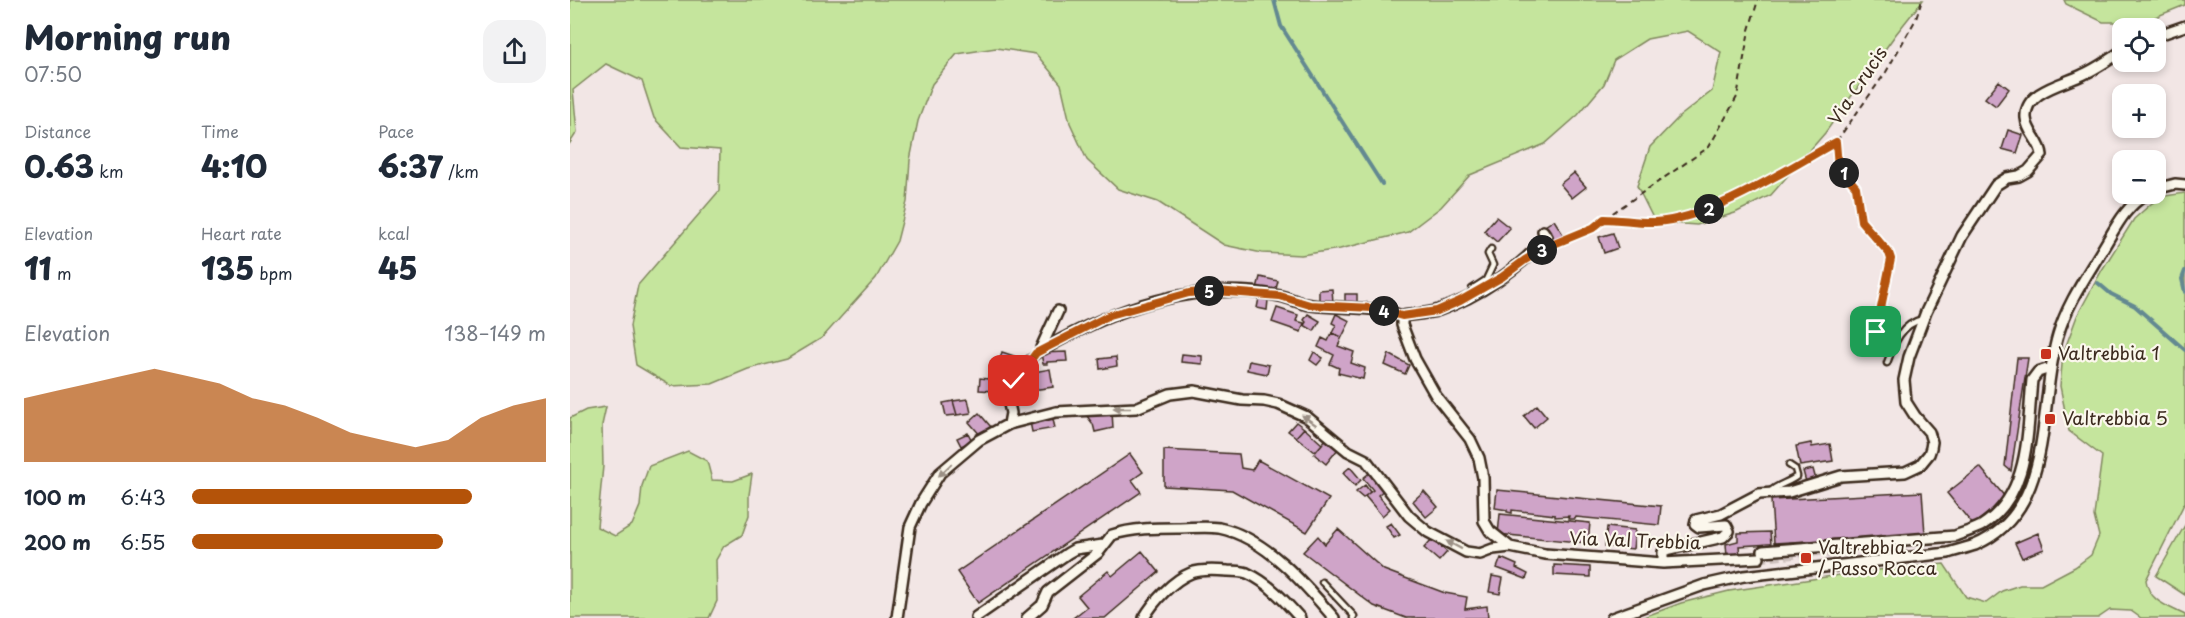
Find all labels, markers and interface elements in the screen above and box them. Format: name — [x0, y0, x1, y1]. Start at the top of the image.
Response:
text: Morning run — [24, 11, 231, 61]
map controls — [2112, 18, 2166, 204]
button: locate — [2112, 18, 2166, 72]
button: share — [483, 20, 546, 83]
street label: Via Crucis — [1821, 41, 1893, 130]
text: 07:50 — [24, 59, 82, 89]
button: + — [2112, 84, 2166, 138]
text: Distance — [24, 119, 91, 143]
text: Time — [201, 119, 239, 143]
text: Pace — [378, 119, 414, 143]
text: 0.63 — [24, 143, 94, 188]
text: 4:10 — [201, 143, 267, 188]
text: 6:37 — [378, 143, 443, 188]
button: − — [2112, 150, 2166, 204]
pin: 1 — [1829, 158, 1859, 188]
text: km — [94, 159, 123, 183]
text: /km — [443, 159, 479, 183]
text: 1 — [1840, 161, 1848, 185]
pin: 2 — [1694, 194, 1724, 224]
text: 2 — [1703, 197, 1715, 221]
text: Elevation — [24, 221, 93, 245]
text: Heart rate — [201, 221, 282, 245]
text: kcal — [378, 221, 410, 245]
pin: 3 — [1527, 235, 1557, 265]
text: 3 — [1537, 238, 1547, 262]
text: 11 — [24, 245, 52, 290]
text: 135 — [201, 245, 254, 290]
text: 45 — [378, 245, 418, 290]
text: m — [52, 261, 72, 285]
text: bpm — [254, 261, 293, 285]
pin: 5 — [1194, 276, 1224, 306]
text: 5 — [1204, 279, 1214, 303]
pin: 4 — [1369, 296, 1399, 326]
text: 4 — [1379, 299, 1389, 323]
pin — [1850, 306, 1901, 357]
icon: arrive — [1859, 315, 1892, 348]
text: Elevation — [24, 318, 110, 348]
text: 138–149 m — [444, 318, 546, 348]
place label: Valtrebbia 1 — [2058, 339, 2160, 366]
marker: Valtrebbia 1 — [2039, 347, 2053, 361]
pin — [988, 355, 1039, 406]
icon: check — [997, 364, 1030, 397]
one-way arrow — [1113, 403, 1132, 413]
place label: Valtrebbia 5 — [2062, 404, 2168, 431]
marker: Valtrebbia 5 — [2043, 412, 2057, 426]
one-way arrow — [1301, 414, 1317, 426]
one-way arrow — [937, 463, 952, 477]
text: 100 m — [24, 482, 86, 512]
text: 6:43 — [120, 482, 166, 512]
street label: Via Val Trebbia — [1569, 524, 1701, 555]
text: 200 m — [24, 527, 91, 557]
text: 6:55 — [120, 527, 165, 557]
place label: Valtrebbia 2 / Passo Rocca — [1818, 533, 1937, 581]
one-way arrow — [1445, 540, 1462, 550]
marker: Valtrebbia 2 / Passo Rocca — [1799, 551, 1813, 565]

